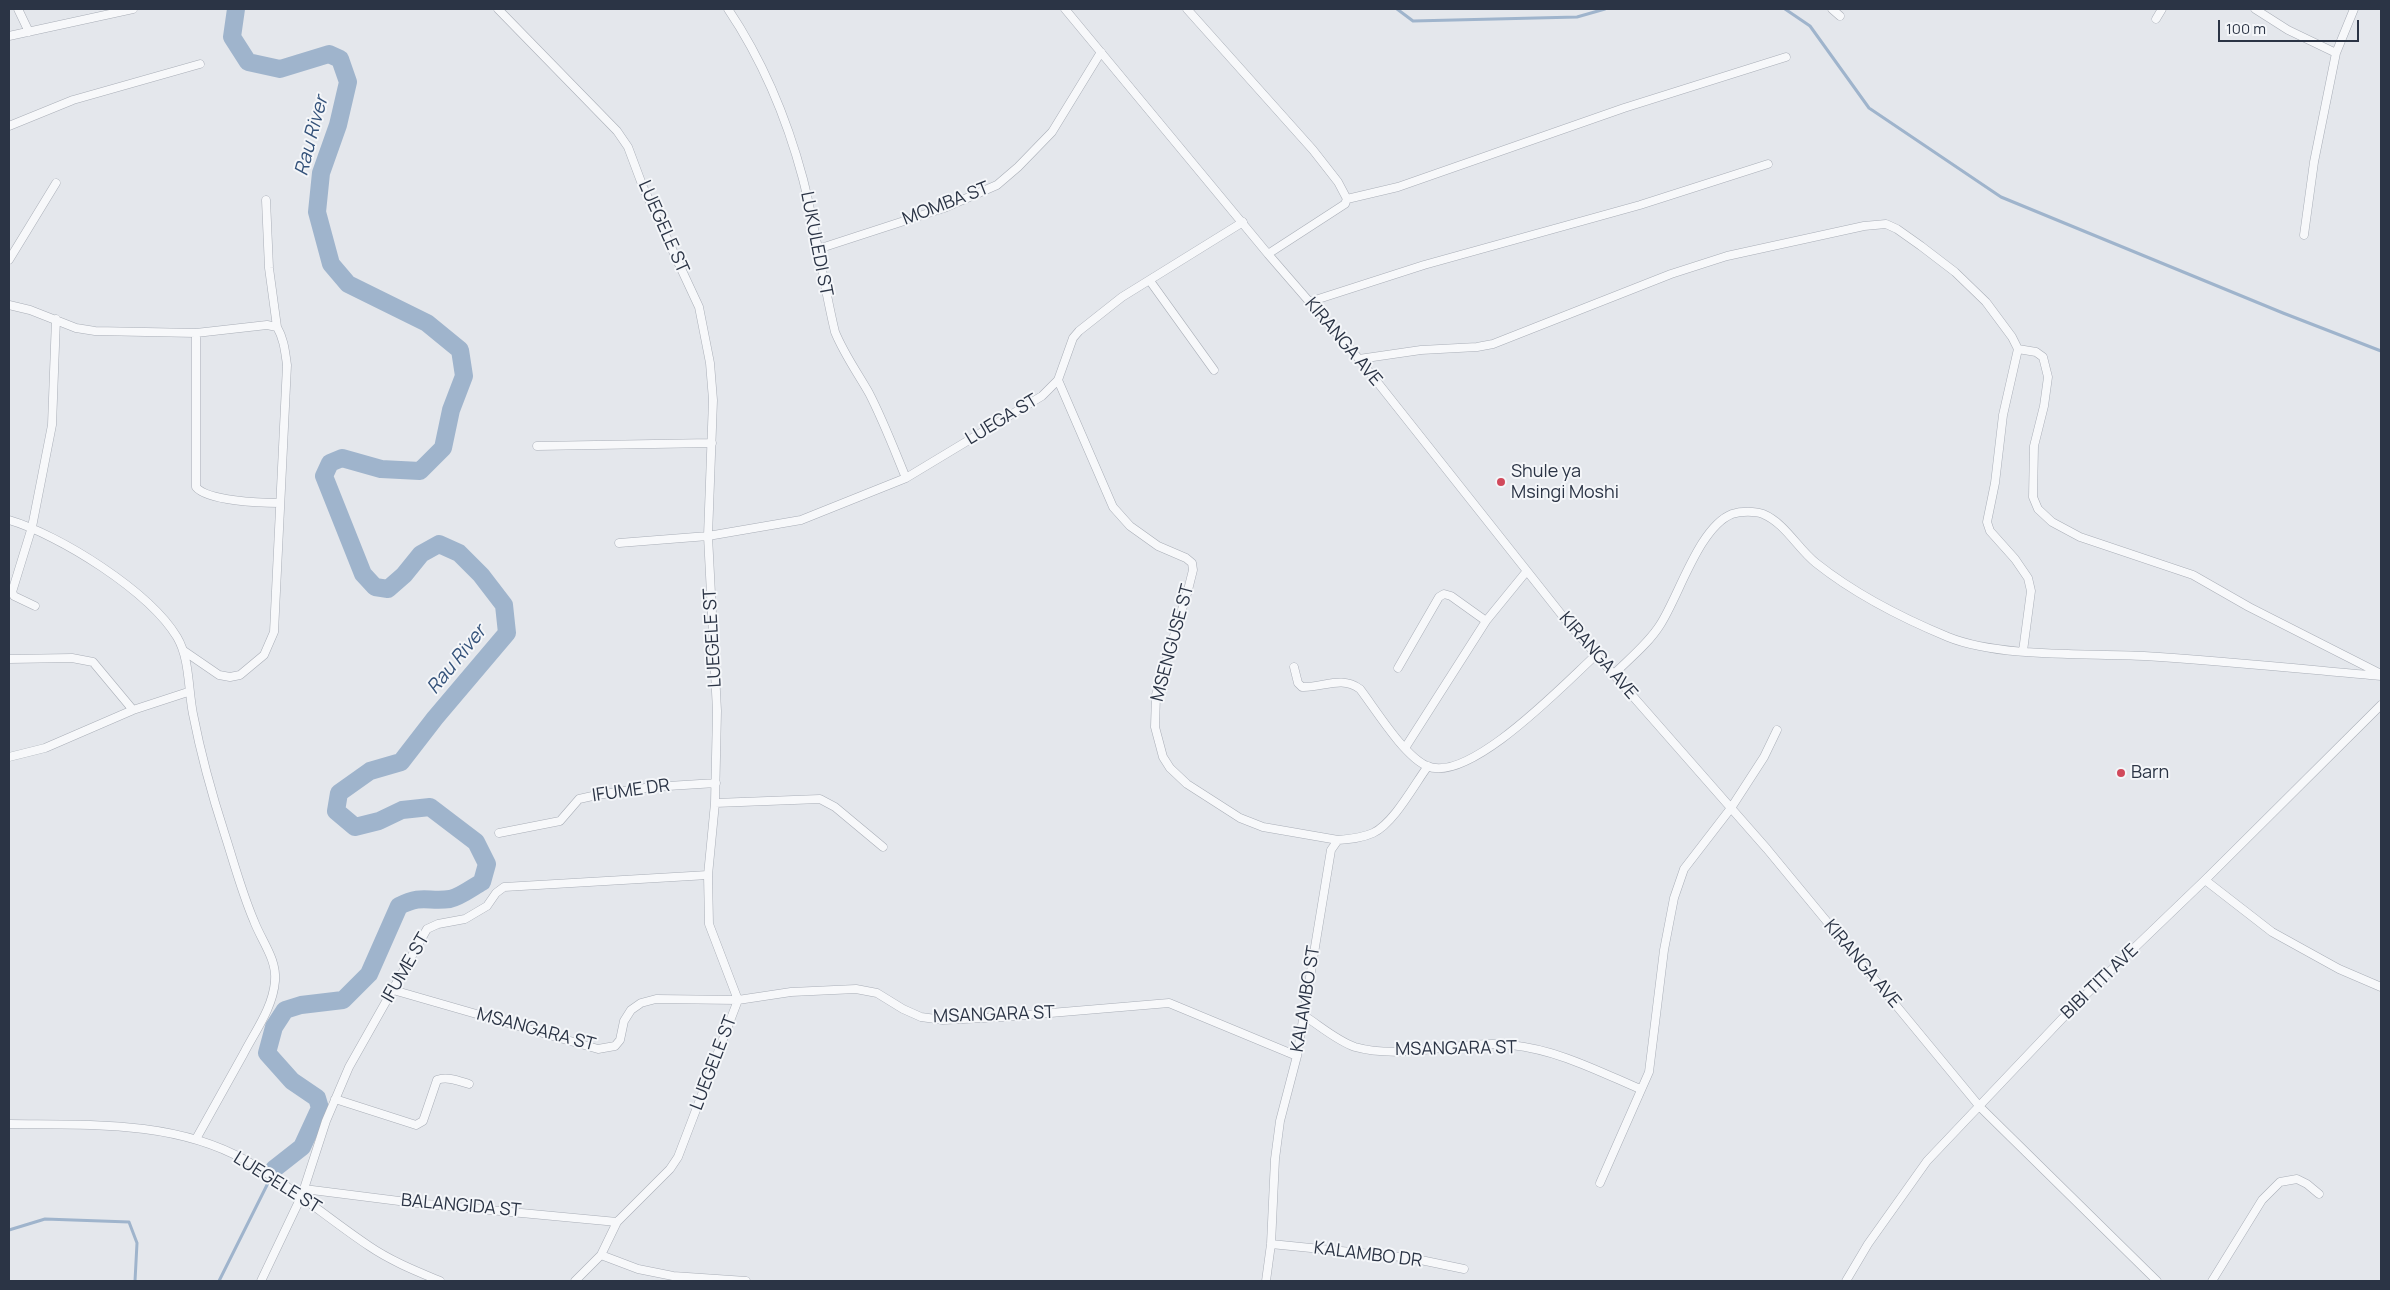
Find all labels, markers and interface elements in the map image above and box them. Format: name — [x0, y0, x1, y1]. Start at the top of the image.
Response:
scale bar — [2220, 10, 2361, 42]
text: 100 m — [2226, 18, 2266, 39]
water label: Rau River — [290, 94, 334, 178]
street label: LUEGELE ST — [633, 177, 693, 277]
street label: MOMBA ST — [900, 178, 992, 230]
street label: LUKULEDI ST — [795, 190, 837, 298]
street label: KIRANGA AVE — [1300, 293, 1386, 391]
street label: LUEGA ST — [962, 390, 1042, 450]
place label: Shule ya Msingi Moshi — [1511, 461, 1619, 504]
marker: Shule ya Msingi Moshi — [1495, 476, 1507, 488]
street label: MSENGUSE ST — [1147, 582, 1199, 704]
street label: LUEGELE ST — [700, 588, 726, 688]
street label: KIRANGA AVE — [1554, 608, 1642, 704]
water label: Rau River — [423, 621, 491, 699]
place label: Barn — [2131, 762, 2169, 784]
marker: Barn — [2115, 767, 2127, 779]
street label: IFUME DR — [591, 775, 671, 807]
street label: KIRANGA AVE — [1819, 915, 1905, 1013]
street label: IFUME ST — [377, 929, 435, 1007]
street label: BIBI TITI AVE — [2057, 940, 2143, 1024]
street label: KALAMBO ST — [1287, 944, 1325, 1054]
street label: MSANGARA ST — [933, 1002, 1055, 1028]
street label: MSANGARA ST — [474, 1004, 598, 1056]
street label: LUEGELE ST — [686, 1013, 742, 1113]
street label: MSANGARA ST — [1395, 1037, 1517, 1061]
street label: LUEGELE ST — [229, 1148, 325, 1218]
street label: BALANGIDA ST — [400, 1190, 522, 1222]
street label: KALAMBO DR — [1313, 1238, 1423, 1272]

